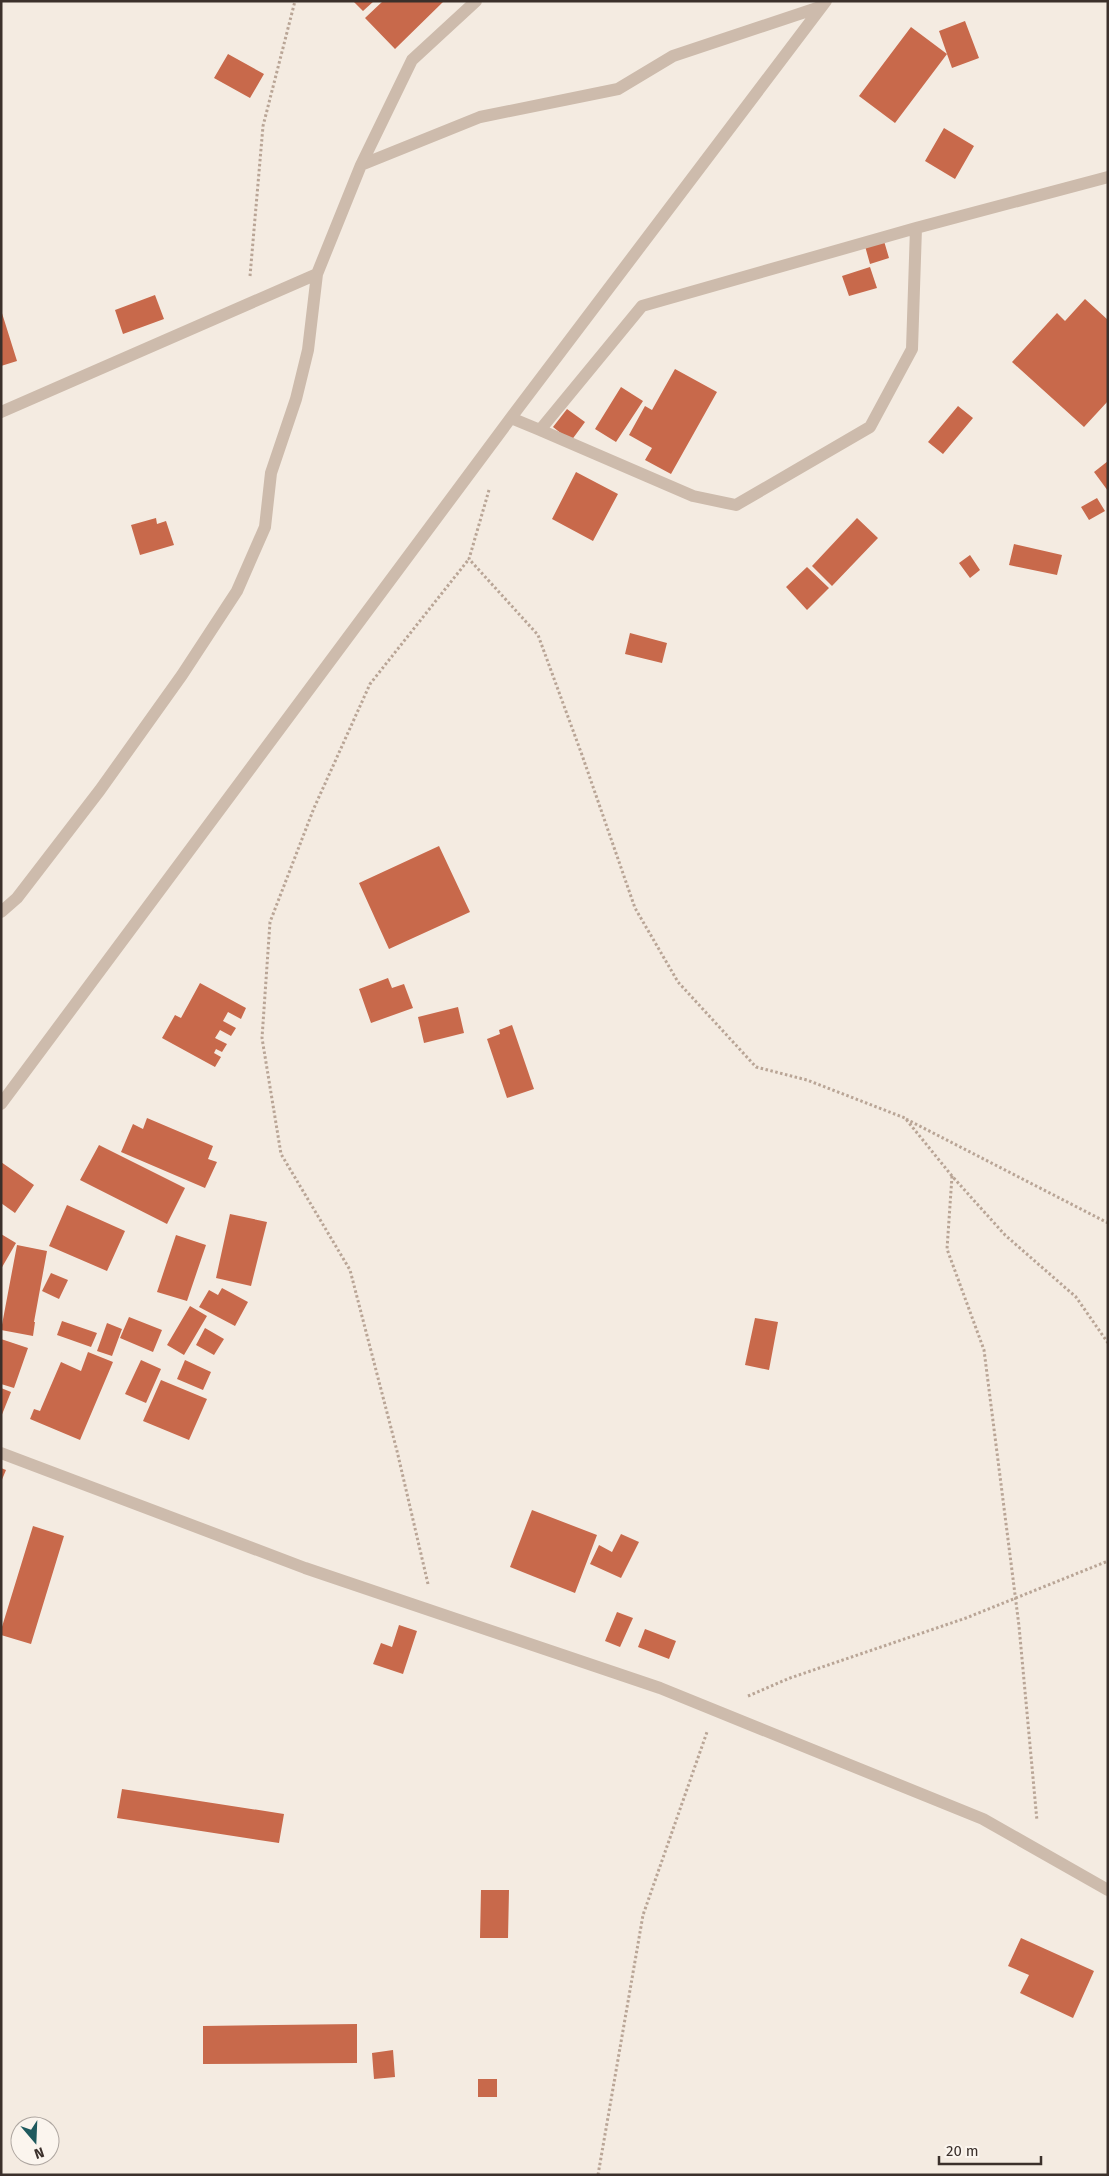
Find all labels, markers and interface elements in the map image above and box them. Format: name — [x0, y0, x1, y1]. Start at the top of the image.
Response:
north arrow — [10, 2116, 60, 2166]
scale bar — [939, 2134, 1042, 2166]
text: 20 m — [946, 2142, 979, 2160]
text: N — [32, 2143, 46, 2162]

